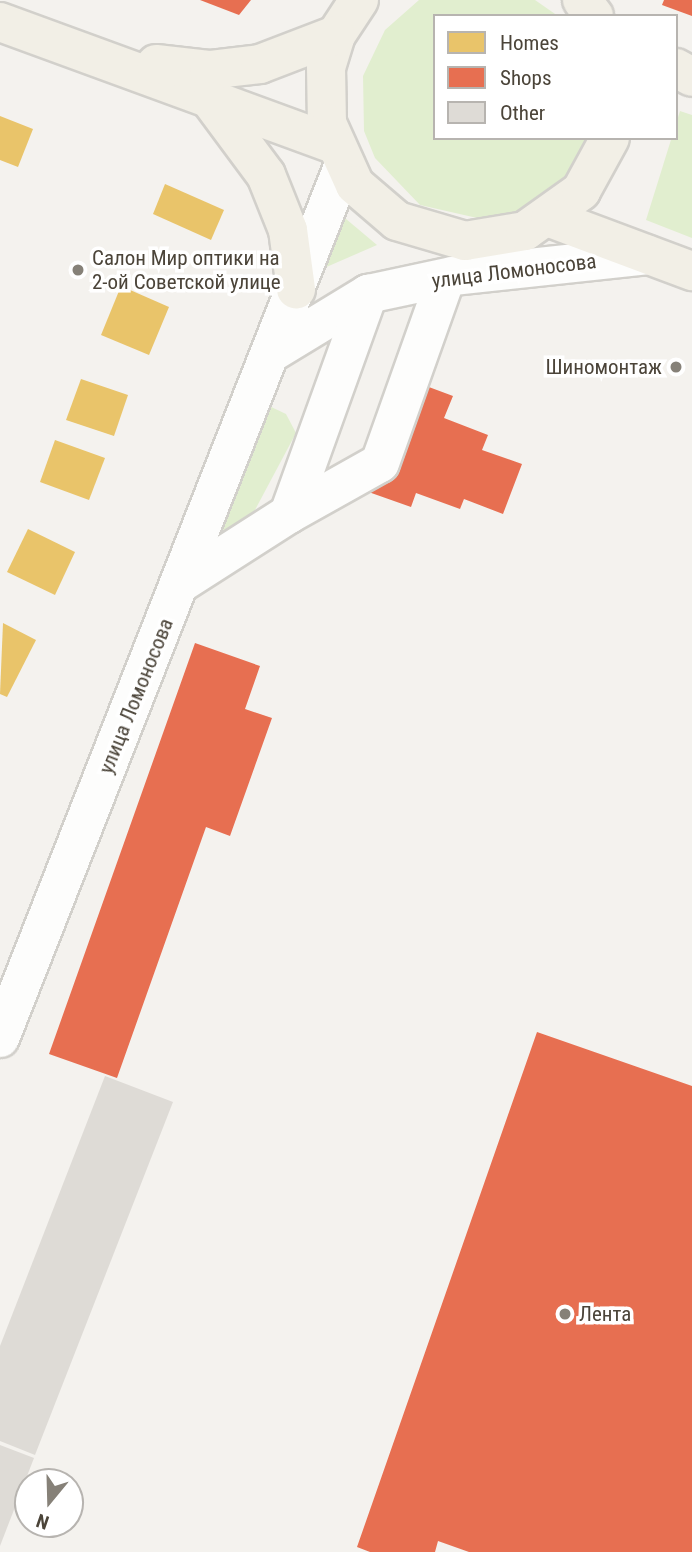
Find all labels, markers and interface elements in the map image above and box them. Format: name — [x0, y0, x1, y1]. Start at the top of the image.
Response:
legend — [433, 14, 678, 140]
text: Homes — [500, 31, 559, 55]
text: Shops — [500, 66, 552, 90]
text: Other — [500, 101, 545, 125]
place label: Салон Мир оптики на 2-ой Советской улице — [92, 245, 281, 295]
street label: улица Ломоносова — [430, 248, 598, 294]
marker: Салон Мир оптики на 2-ой Советской улице — [70, 262, 86, 278]
place label: Шиномонтаж — [545, 354, 662, 380]
marker: Шиномонтаж — [668, 359, 684, 375]
street label: улица Ломоносова — [93, 615, 179, 777]
place label: Лента — [579, 1301, 631, 1327]
marker: Лента — [557, 1306, 573, 1322]
north arrow — [14, 1468, 84, 1538]
text: N — [33, 1509, 52, 1534]

